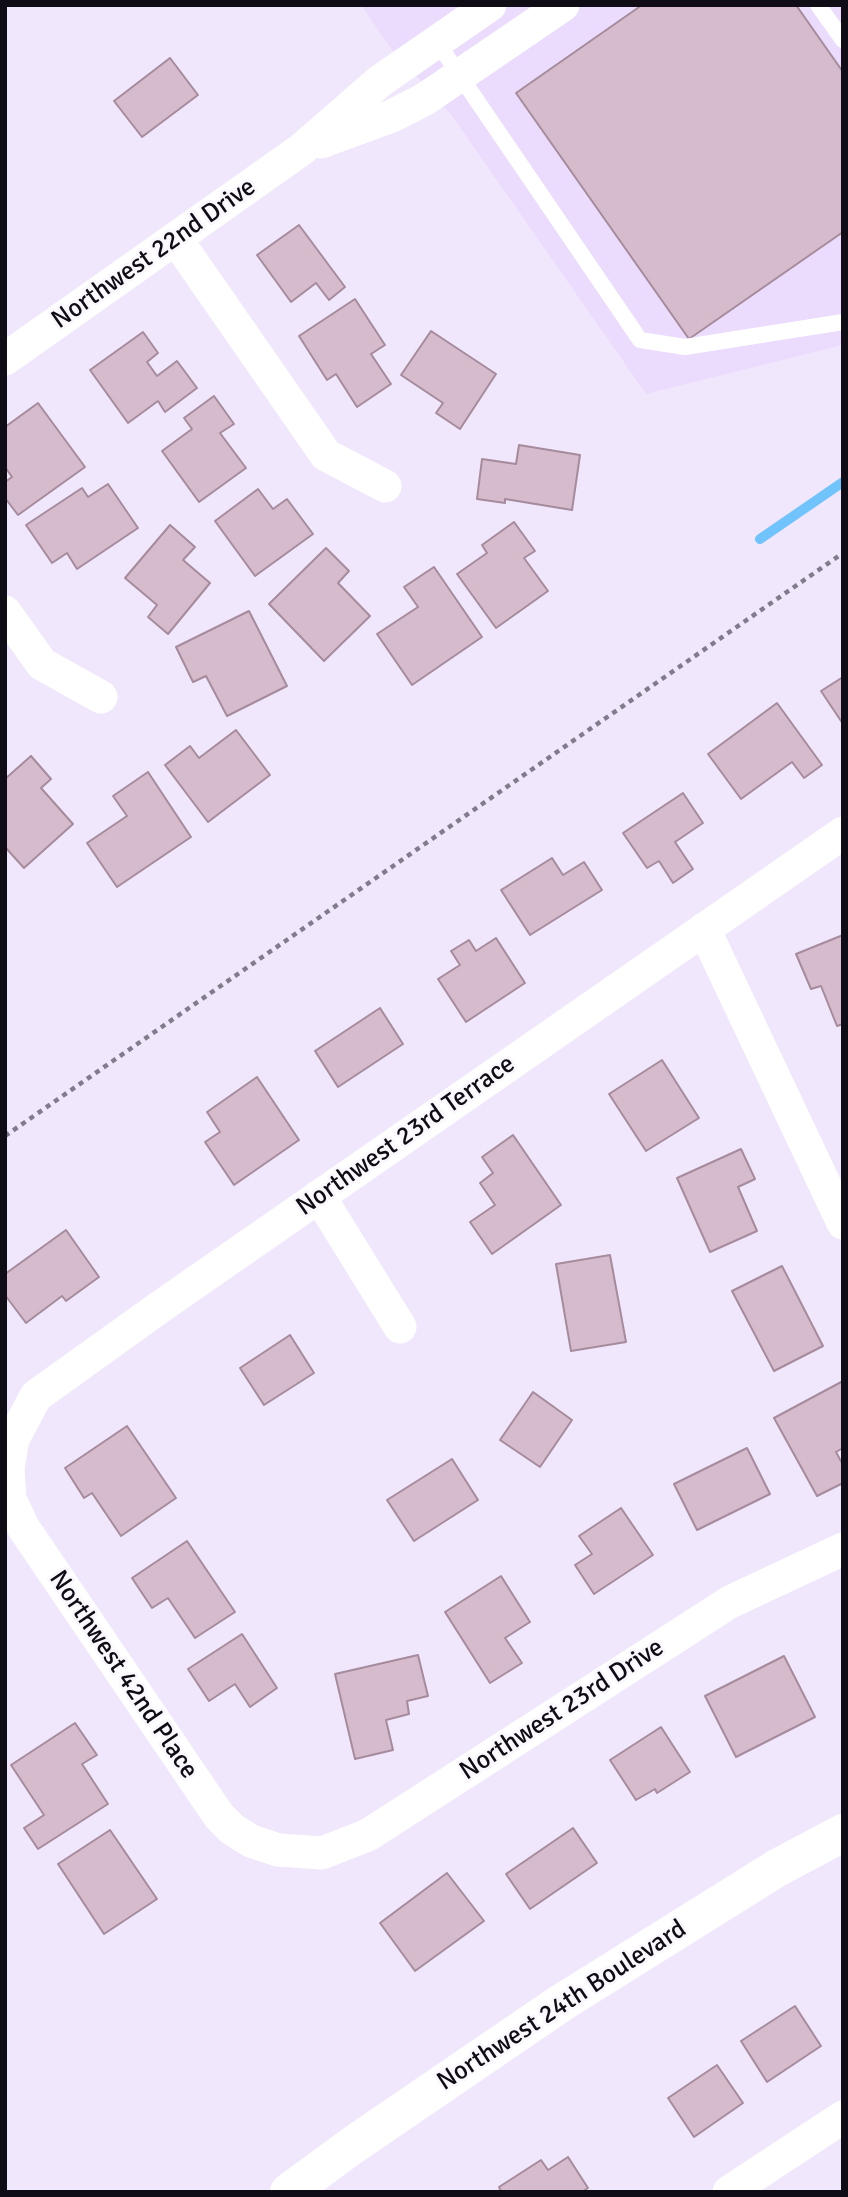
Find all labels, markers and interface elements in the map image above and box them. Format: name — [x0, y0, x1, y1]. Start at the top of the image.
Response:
street label: Northwest 22nd Drive — [46, 172, 262, 336]
street label: Northwest 23rd Terrace — [291, 1049, 521, 1223]
street label: Northwest 42nd Place — [42, 1565, 204, 1785]
street label: Northwest 23rd Drive — [454, 1632, 670, 1788]
street label: Northwest 24th Boulevard — [432, 1914, 692, 2098]

